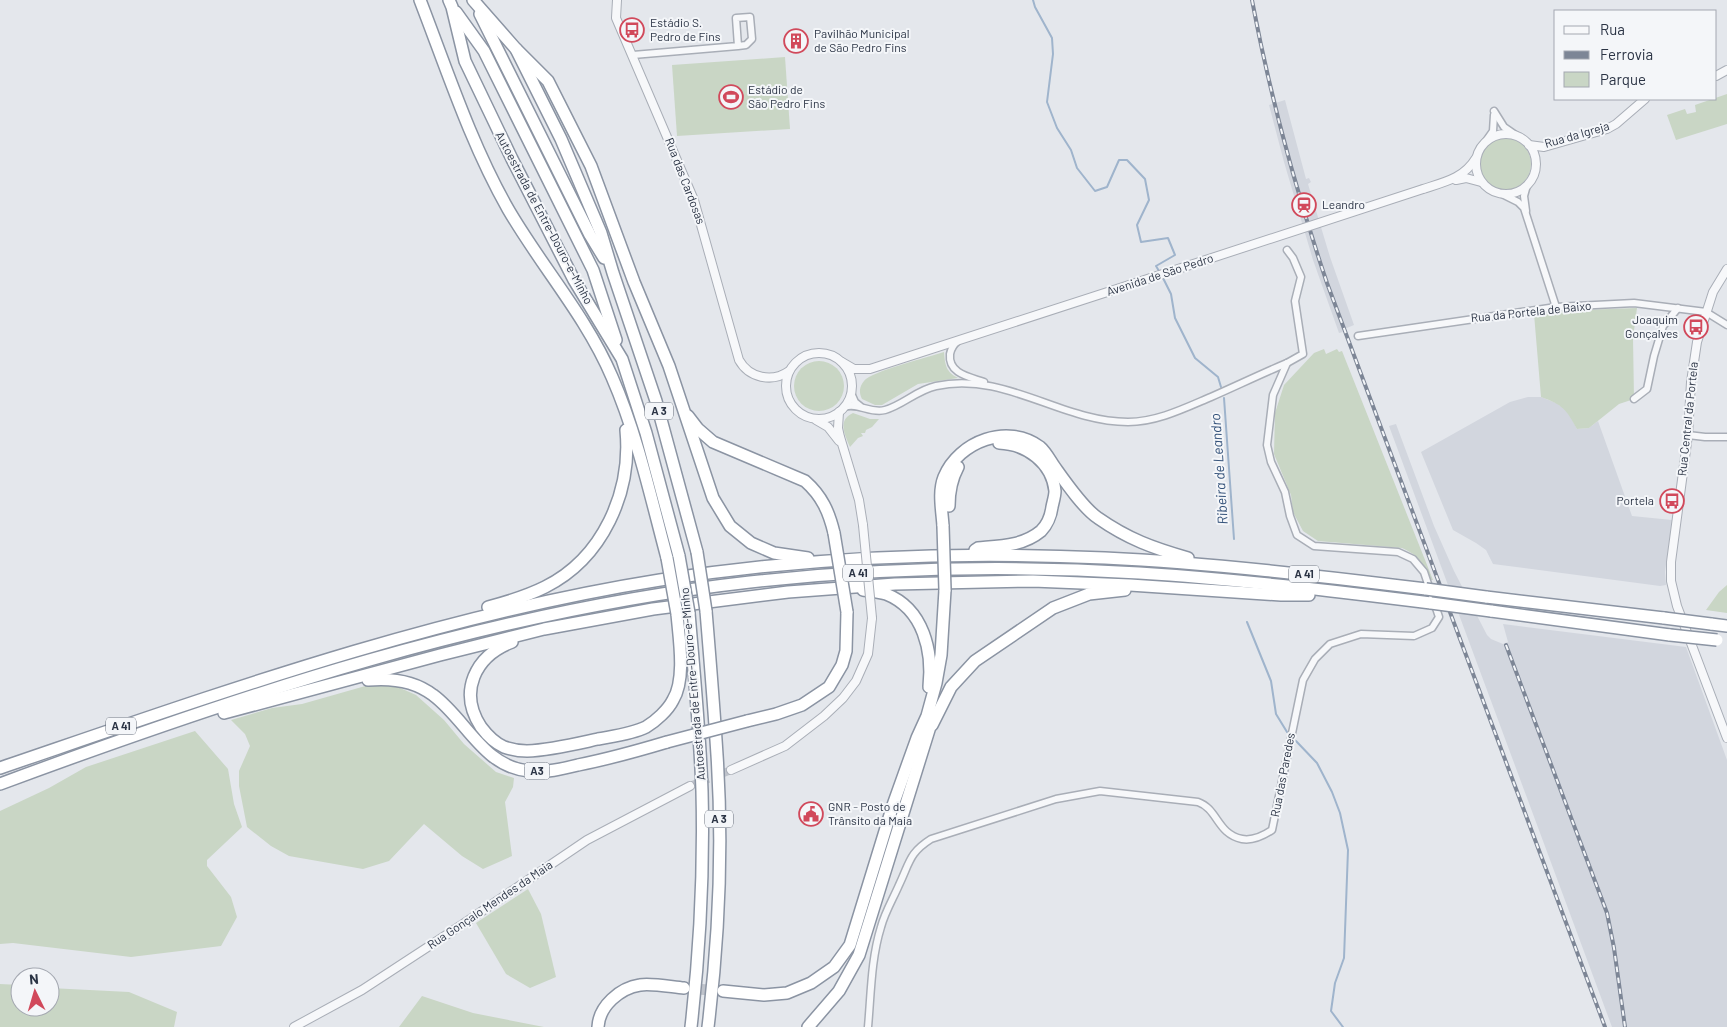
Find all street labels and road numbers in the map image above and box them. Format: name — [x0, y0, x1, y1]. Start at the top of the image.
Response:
street label: Rua da Igreja — [1543, 118, 1611, 150]
street label: Autoestrada de Entre-Douro-e-Minho — [493, 129, 596, 306]
street label: Rua das Cardosas — [663, 135, 709, 226]
street label: Avenida de São Pedro — [1105, 250, 1215, 298]
street label: Rua da Portela de Baixo — [1470, 298, 1592, 324]
street label: Rua Central da Portela — [1674, 361, 1700, 477]
road number: A 3 — [645, 402, 673, 420]
road number: A 41 — [843, 564, 873, 582]
road number: A 41 — [1289, 566, 1319, 582]
street label: Autoestrada de Entre-Douro-e-Minho — [677, 587, 707, 781]
road number: A 41 — [106, 718, 136, 734]
street label: Rua das Paredes — [1267, 731, 1297, 818]
road number: A3 — [524, 762, 550, 779]
road number: A 3 — [705, 811, 733, 828]
street label: Rua Gonçalo Mendes da Maia — [424, 857, 555, 951]

